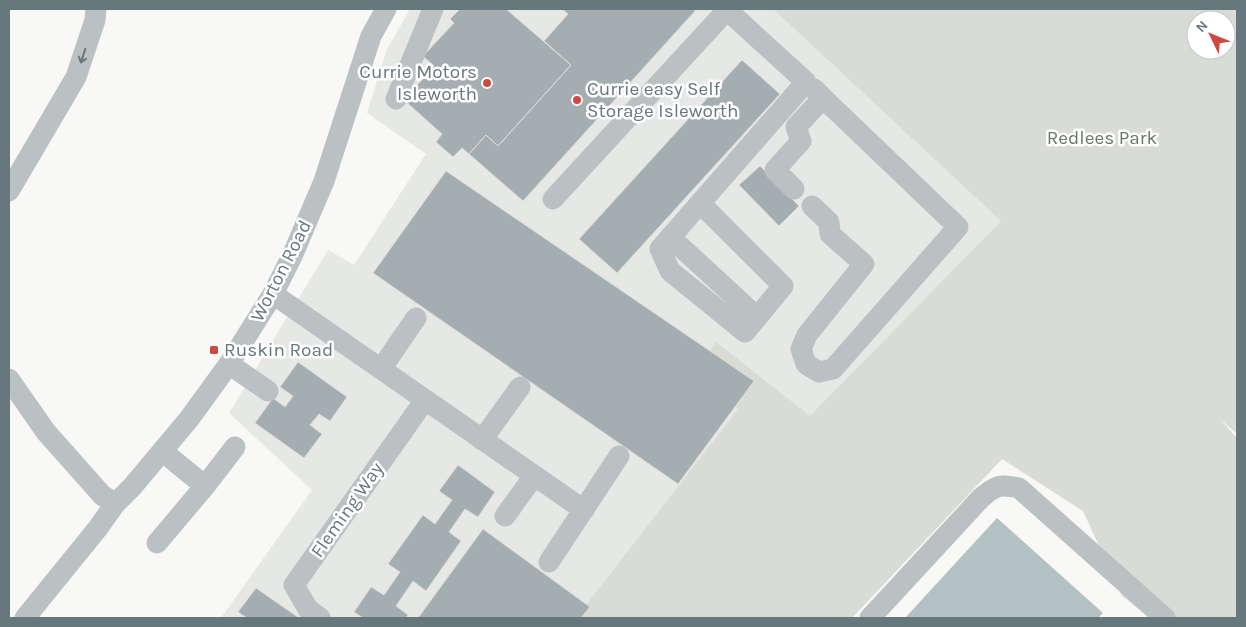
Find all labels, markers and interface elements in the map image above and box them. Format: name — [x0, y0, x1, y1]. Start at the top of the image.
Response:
north arrow — [1186, 10, 1236, 60]
text: N — [1192, 17, 1212, 36]
one-way arrow — [78, 47, 88, 63]
place label: Currie Motors Isleworth — [359, 61, 477, 105]
marker: Currie Motors Isleworth — [481, 77, 493, 89]
place label: Currie easy Self Storage Isleworth — [587, 78, 738, 122]
marker: Currie easy Self Storage Isleworth — [571, 94, 583, 106]
park label: Redlees Park — [1047, 127, 1158, 149]
street label: Worton Road — [246, 217, 316, 325]
place label: Ruskin Road — [224, 339, 333, 361]
marker: Ruskin Road — [208, 344, 220, 356]
street label: Fleming Way — [306, 458, 388, 562]

